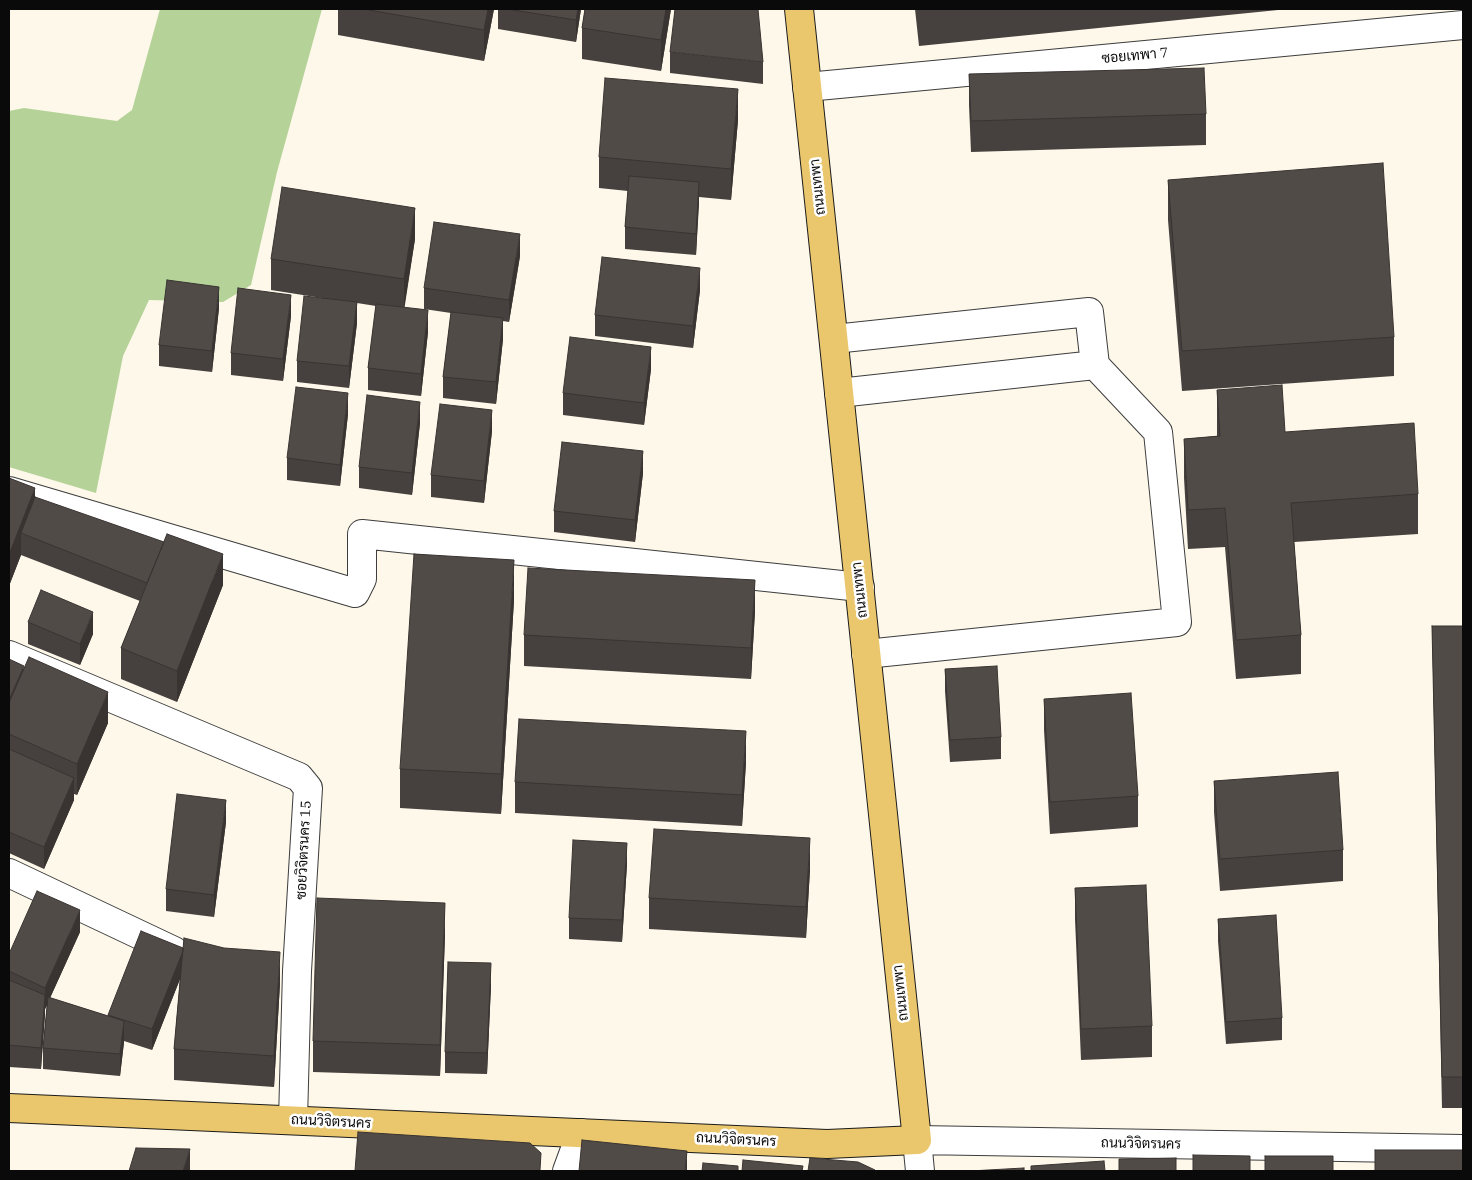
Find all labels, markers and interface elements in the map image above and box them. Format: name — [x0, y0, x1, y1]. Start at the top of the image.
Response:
street label: ซอยเทพา 7 — [1101, 45, 1169, 67]
street label: ถนนเทพา — [807, 158, 829, 216]
street label: ถนนเทพา — [849, 561, 871, 619]
street label: ซอยวิจิตรนคร 15 — [293, 800, 315, 900]
street label: ถนนเทพา — [890, 964, 912, 1022]
street label: ถนนวิจิตรนคร — [290, 1112, 372, 1132]
street label: ถนนวิจิตรนคร — [695, 1130, 777, 1150]
street label: ถนนวิจิตรนคร — [1101, 1135, 1181, 1153]

